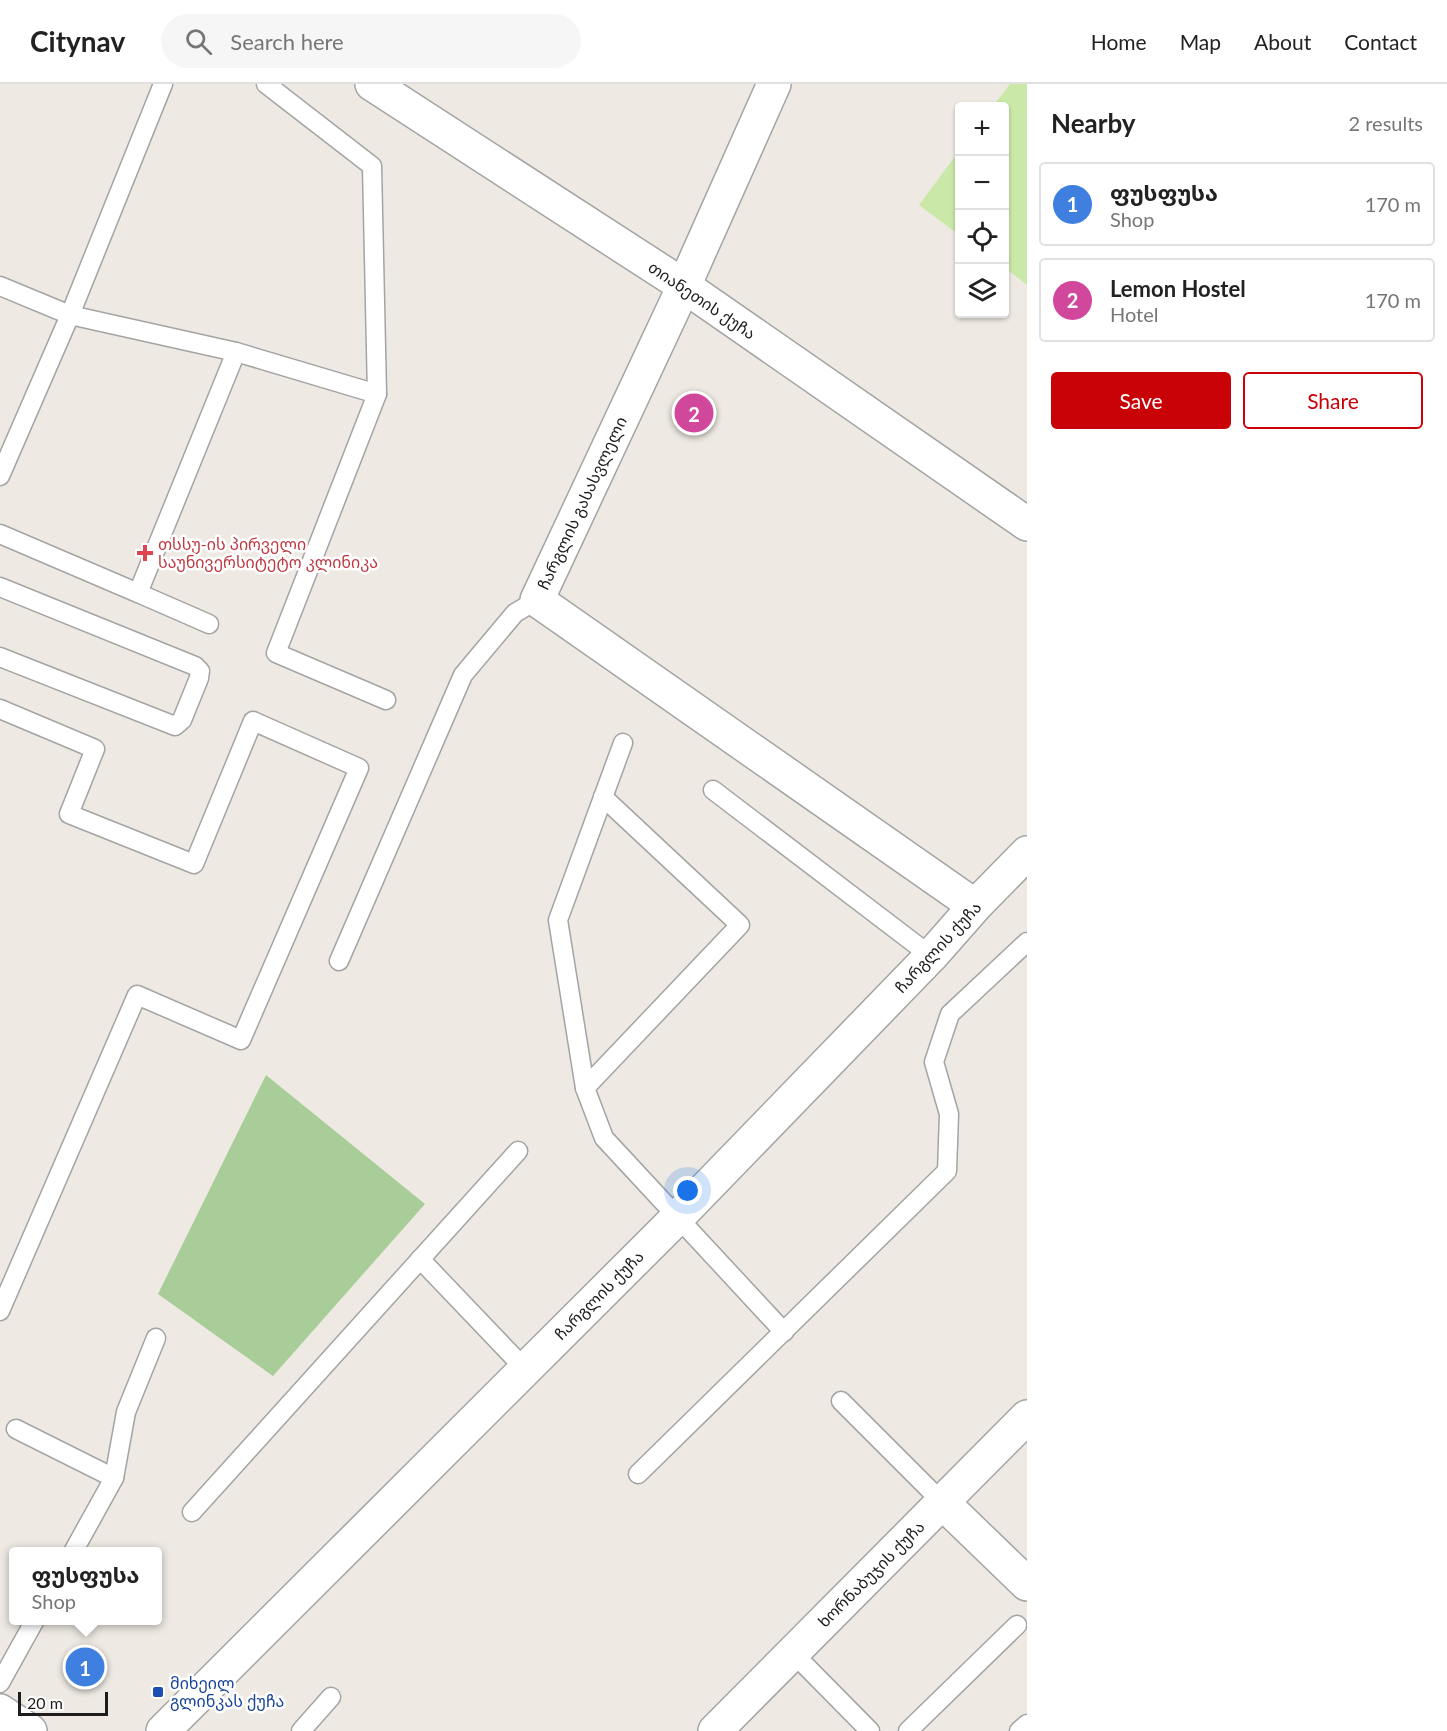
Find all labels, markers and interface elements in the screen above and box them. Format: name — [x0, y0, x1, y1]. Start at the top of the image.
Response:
search box — [161, 14, 581, 68]
text: Citynav — [30, 24, 125, 58]
icon: search — [182, 25, 215, 58]
text: Search here — [230, 28, 344, 55]
text: Home — [1091, 29, 1147, 54]
text: Map — [1180, 29, 1221, 54]
text: About — [1254, 29, 1311, 54]
text: Contact — [1344, 29, 1417, 54]
map controls — [955, 102, 1009, 318]
button: + — [955, 102, 1009, 156]
text: Nearby — [1051, 107, 1136, 139]
text: 2 results — [1348, 111, 1423, 135]
button: − — [955, 156, 1009, 210]
text: ფუსფუსა — [1110, 179, 1218, 206]
text: 1 — [1067, 192, 1078, 216]
text: 170 m — [1365, 192, 1421, 216]
text: Shop — [1110, 207, 1154, 231]
button: locate — [955, 210, 1009, 264]
street label: თიანეთის ქუჩა — [644, 257, 760, 343]
button: layers — [955, 264, 1009, 318]
text: Lemon Hostel — [1110, 275, 1246, 302]
text: 2 — [1067, 288, 1078, 312]
text: 170 m — [1365, 288, 1421, 312]
text: Hotel — [1110, 302, 1159, 326]
button: Save — [1051, 372, 1231, 429]
button: Share — [1243, 372, 1423, 429]
pin: 2 — [674, 390, 714, 436]
street label: ჩარგლის გასასვლელი — [533, 413, 632, 593]
place label: თსსუ-ის პირველი საუნივერსიტეტო კლინიკა — [158, 534, 378, 573]
marker: თსსუ-ის პირველი საუნივერსიტეტო კლინიკა — [136, 544, 154, 562]
street label: ჩარგლის ქუჩა — [891, 897, 986, 998]
your location — [673, 1176, 702, 1205]
street label: ჩარგლის ქუჩა — [550, 1246, 648, 1344]
street label: ხორნაბუჯის ქუჩა — [814, 1517, 928, 1631]
popup — [9, 1547, 162, 1625]
text: ფუსფუსა — [32, 1561, 139, 1588]
text: Shop — [32, 1589, 76, 1613]
pin: 1 — [66, 1644, 104, 1690]
place label: მიხეილ გლინკას ქუჩა — [170, 1673, 284, 1712]
marker: მიხეილ გლინკას ქუჩა — [151, 1685, 165, 1699]
scale bar — [18, 1689, 108, 1716]
text: 20 m — [27, 1693, 63, 1712]

